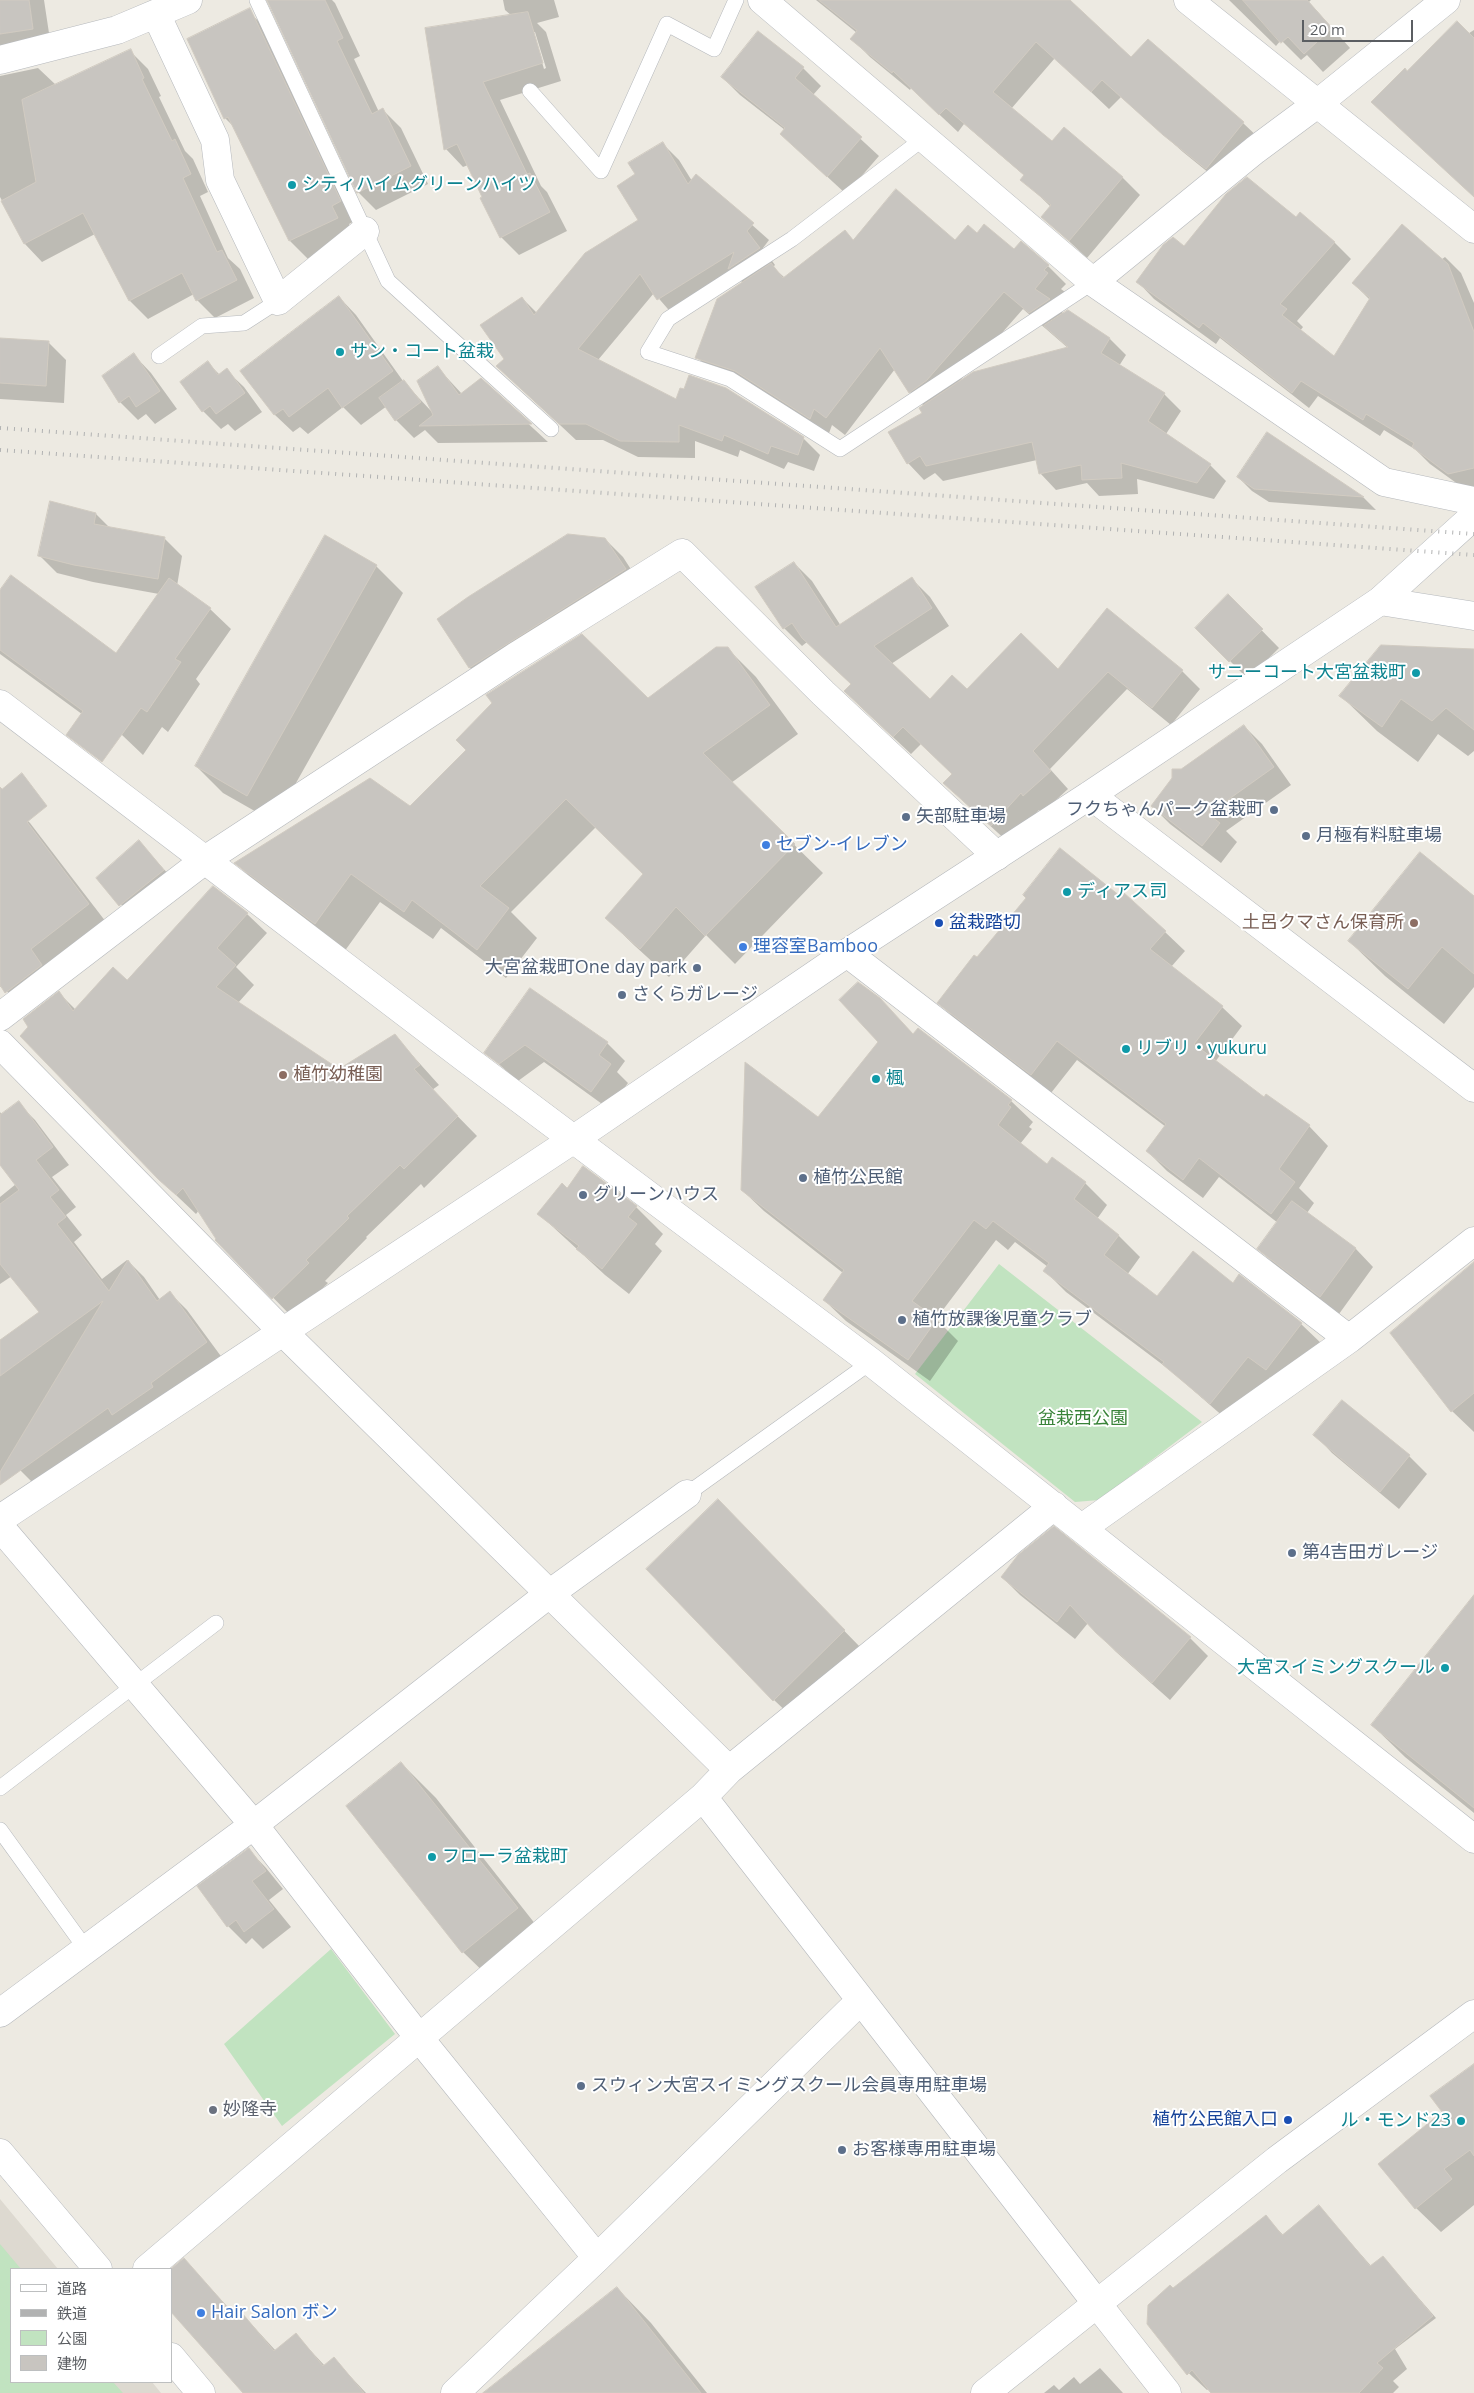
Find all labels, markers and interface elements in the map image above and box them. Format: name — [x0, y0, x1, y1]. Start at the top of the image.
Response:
scale bar — [1304, 10, 1415, 42]
text: 20 m — [1310, 19, 1345, 39]
place label: シティハイムグリーンハイツ — [302, 174, 536, 196]
marker: シティハイムグリーンハイツ — [286, 179, 298, 191]
place label: サン・コート盆栽 — [350, 341, 494, 363]
marker: サン・コート盆栽 — [334, 346, 346, 358]
place label: サニーコート大宮盆栽町 — [1208, 662, 1406, 684]
marker: サニーコート大宮盆栽町 — [1410, 667, 1422, 679]
place label: フクちゃんパーク盆栽町 — [1066, 799, 1264, 821]
marker: フクちゃんパーク盆栽町 — [1268, 804, 1280, 816]
place label: 矢部駐車場 — [916, 806, 1006, 828]
marker: 矢部駐車場 — [900, 811, 912, 823]
place label: 月極有料駐車場 — [1316, 825, 1442, 847]
marker: 月極有料駐車場 — [1300, 830, 1312, 842]
place label: セブン-イレブン — [776, 834, 908, 856]
marker: セブン-イレブン — [760, 839, 772, 851]
place label: ディアス司 — [1077, 881, 1167, 903]
marker: ディアス司 — [1061, 886, 1073, 898]
place label: 盆栽踏切 — [949, 912, 1021, 934]
place label: 土呂クマさん保育所 — [1242, 912, 1404, 934]
marker: 盆栽踏切 — [933, 917, 945, 929]
marker: 土呂クマさん保育所 — [1408, 917, 1420, 929]
place label: 理容室Bamboo — [753, 936, 878, 958]
marker: 理容室Bamboo — [737, 941, 749, 953]
place label: 大宮盆栽町One day park — [485, 957, 687, 979]
marker: 大宮盆栽町One day park — [691, 962, 703, 974]
place label: さくらガレージ — [632, 984, 758, 1006]
marker: さくらガレージ — [616, 989, 628, 1001]
place label: リブリ・yukuru — [1136, 1038, 1267, 1060]
marker: リブリ・yukuru — [1120, 1043, 1132, 1055]
place label: 植竹幼稚園 — [293, 1064, 383, 1086]
place label: 楓 — [886, 1068, 904, 1090]
marker: 植竹幼稚園 — [277, 1069, 289, 1081]
marker: 楓 — [870, 1073, 882, 1085]
place label: 植竹公民館 — [813, 1167, 903, 1189]
marker: 植竹公民館 — [797, 1172, 809, 1184]
place label: グリーンハウス — [593, 1184, 719, 1206]
marker: グリーンハウス — [577, 1189, 589, 1201]
place label: 植竹放課後児童クラブ — [912, 1309, 1092, 1331]
marker: 植竹放課後児童クラブ — [896, 1314, 908, 1326]
park label: 盆栽西公園 — [1038, 1408, 1128, 1430]
place label: 第4吉田ガレージ — [1302, 1542, 1438, 1564]
marker: 第4吉田ガレージ — [1286, 1547, 1298, 1559]
place label: 大宮スイミングスクール — [1237, 1657, 1435, 1679]
marker: 大宮スイミングスクール — [1439, 1662, 1451, 1674]
place label: フローラ盆栽町 — [442, 1846, 568, 1868]
marker: フローラ盆栽町 — [426, 1851, 438, 1863]
place label: スウィン大宮スイミングスクール会員専用駐車場 — [591, 2075, 987, 2097]
marker: スウィン大宮スイミングスクール会員専用駐車場 — [575, 2080, 587, 2092]
place label: 妙隆寺 — [223, 2099, 277, 2121]
marker: 妙隆寺 — [207, 2104, 219, 2116]
place label: 植竹公民館入口 — [1152, 2109, 1278, 2131]
place label: ル・モンド23 — [1340, 2110, 1451, 2132]
marker: 植竹公民館入口 — [1282, 2114, 1294, 2126]
marker: ル・モンド23 — [1455, 2115, 1467, 2127]
place label: お客様専用駐車場 — [852, 2139, 996, 2161]
marker: お客様専用駐車場 — [836, 2144, 848, 2156]
legend — [10, 2268, 172, 2383]
text: 道路 — [57, 2278, 87, 2298]
place label: Hair Salon ボン — [211, 2302, 338, 2324]
text: 鉄道 — [57, 2303, 87, 2323]
marker: Hair Salon ボン — [195, 2307, 207, 2319]
text: 公園 — [57, 2328, 87, 2348]
text: 建物 — [57, 2353, 87, 2373]

